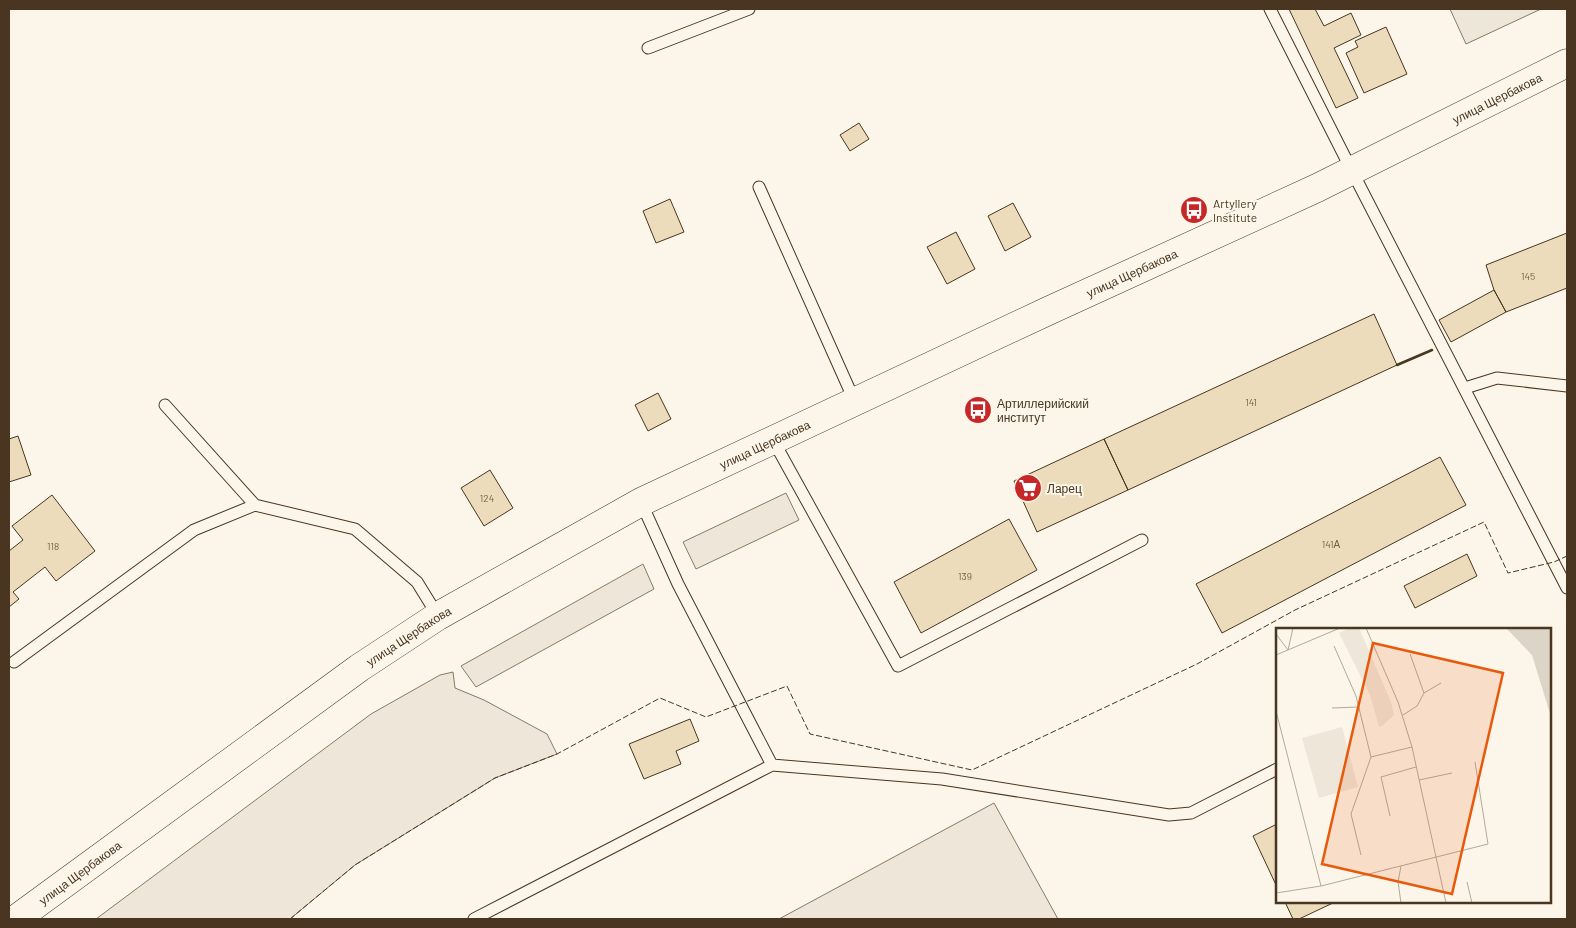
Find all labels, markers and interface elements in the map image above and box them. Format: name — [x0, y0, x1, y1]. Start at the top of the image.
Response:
street label: улица Щербакова — [1450, 70, 1544, 127]
bus stop icon: Artyllery Institute — [1179, 195, 1209, 225]
place label: Artyllery Institute — [1213, 196, 1257, 224]
street label: улица Щербакова — [1084, 246, 1180, 300]
house number: 145 — [1521, 270, 1535, 282]
bus stop icon: Артиллерийский институт — [963, 395, 993, 425]
place label: Артиллерийский институт — [997, 396, 1089, 425]
house number: 141 — [1245, 396, 1257, 408]
street label: улица Щербакова — [717, 417, 812, 472]
supermarket icon: Ларец — [1013, 473, 1043, 503]
place label: Ларец — [1047, 481, 1082, 496]
house number: 124 — [480, 492, 494, 504]
house number: 141А — [1322, 538, 1340, 550]
house number: 118 — [47, 540, 59, 552]
house number: 139 — [958, 570, 972, 582]
street label: улица Щербакова — [363, 603, 454, 669]
inset map — [1276, 628, 1551, 903]
street label: улица Щербакова — [36, 837, 124, 908]

